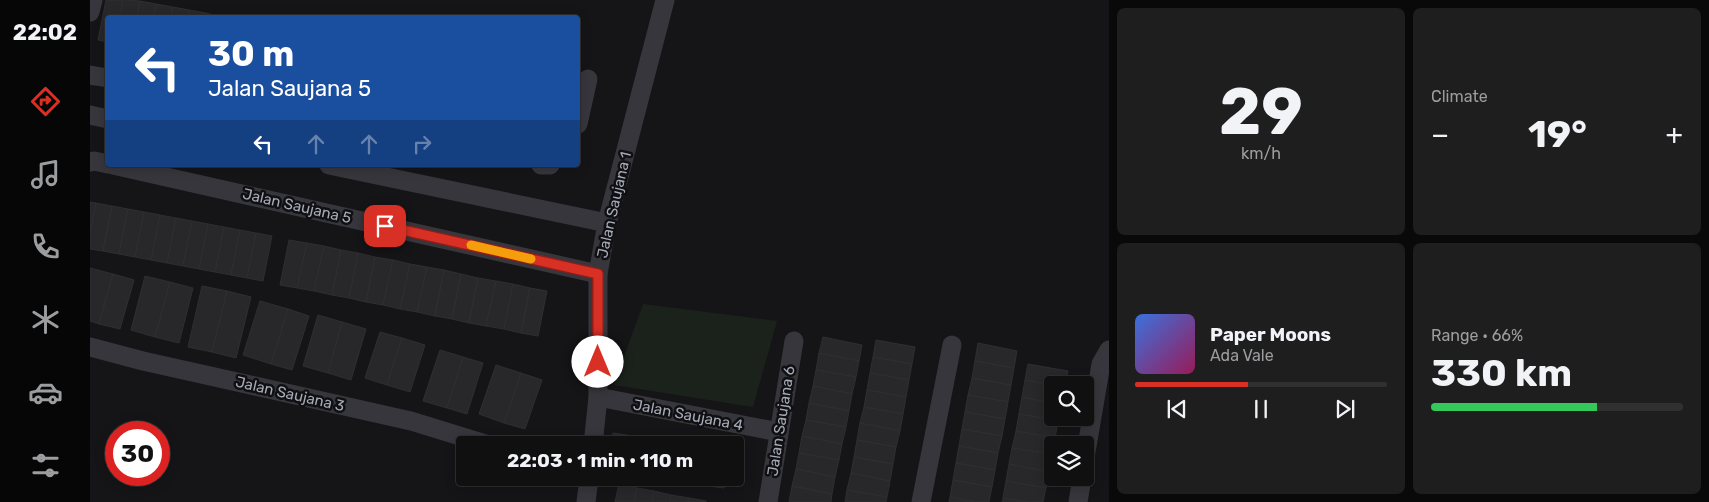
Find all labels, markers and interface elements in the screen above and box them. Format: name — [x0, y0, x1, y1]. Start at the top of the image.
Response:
text: 22:02 — [13, 19, 77, 46]
text: 30 m — [208, 33, 294, 75]
icon: left — [125, 35, 190, 100]
text: 29 — [1219, 73, 1303, 150]
text: Jalan Saujana 5 — [208, 75, 371, 102]
icon: directions — [28, 84, 63, 119]
text: Climate — [1431, 87, 1488, 106]
text: 19° — [1528, 111, 1587, 157]
text: − — [1431, 118, 1449, 151]
text: + — [1666, 118, 1683, 151]
icon: left — [249, 130, 277, 158]
icon: ahead — [302, 130, 330, 158]
icon: ahead — [355, 130, 383, 158]
icon: right — [408, 130, 436, 158]
text: km/h — [1241, 144, 1281, 163]
street label: Jalan Saujana 1 — [593, 150, 635, 260]
icon: music — [28, 157, 63, 192]
street label: Jalan Saujana 5 — [241, 185, 353, 227]
pin — [364, 205, 406, 247]
icon: arrive — [371, 212, 399, 240]
icon: phone — [28, 229, 63, 264]
icon: climate — [28, 302, 63, 337]
text: Paper Moons — [1210, 323, 1331, 346]
text: Range · 66% — [1431, 326, 1523, 345]
position arrow — [571, 335, 623, 387]
text: Ada Vale — [1210, 346, 1274, 365]
text: 330 km — [1431, 350, 1572, 396]
street label: Jalan Saujana 6 — [763, 365, 799, 477]
street label: Jalan Saujana 3 — [234, 373, 346, 415]
icon: car — [28, 375, 63, 410]
map controls — [1044, 376, 1094, 486]
button: search — [1044, 376, 1094, 426]
icon: previous — [1163, 395, 1191, 423]
icon: pause — [1247, 395, 1275, 423]
icon: next — [1331, 395, 1359, 423]
street label: Jalan Saujana 4 — [632, 396, 744, 434]
speed limit sign: 30 — [105, 421, 170, 486]
button: layers — [1044, 436, 1094, 486]
icon: filters — [28, 448, 63, 483]
text: 22:03 · 1 min · 110 m — [507, 449, 693, 472]

